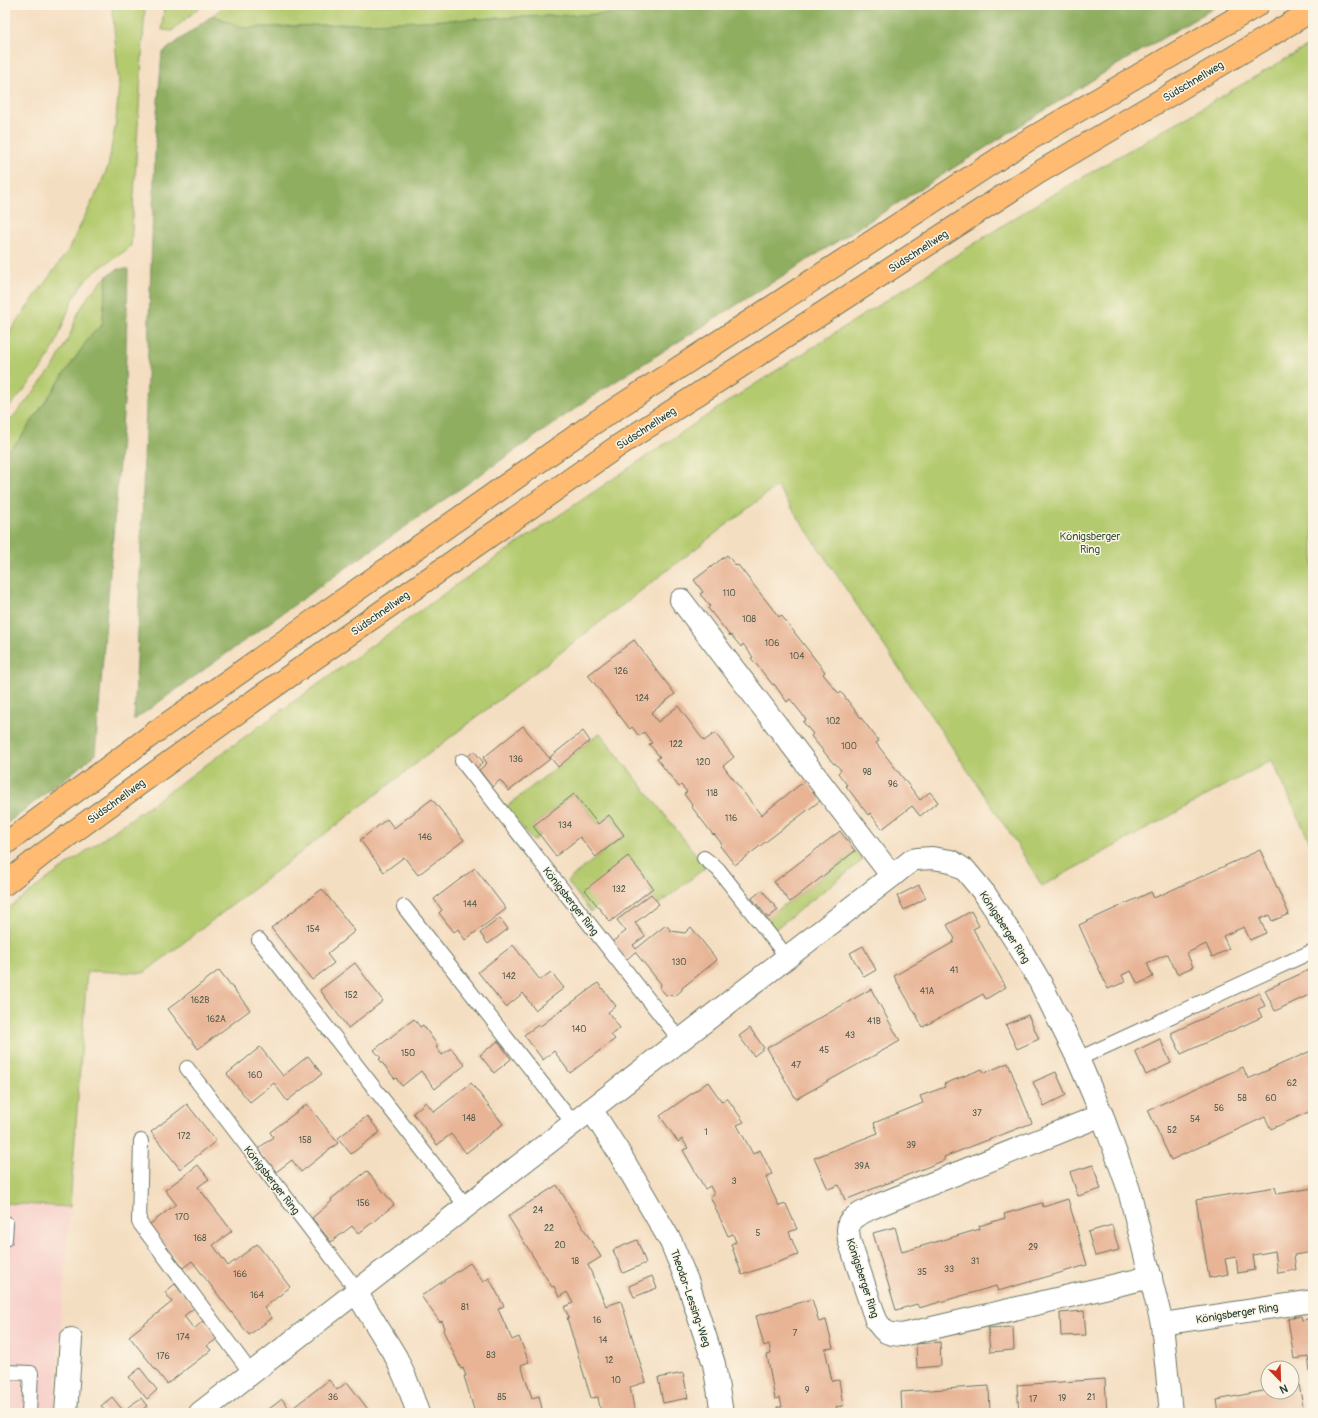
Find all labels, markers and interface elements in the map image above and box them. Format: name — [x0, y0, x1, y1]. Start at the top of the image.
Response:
street label: Südschnellweg — [1161, 58, 1226, 105]
street label: Südschnellweg — [886, 227, 951, 276]
street label: Südschnellweg — [614, 404, 679, 453]
park label: Königsberger Ring — [1060, 530, 1121, 556]
street label: Südschnellweg — [349, 588, 412, 638]
house number: 110 — [722, 588, 736, 599]
house number: 108 — [742, 614, 757, 625]
house number: 106 — [765, 638, 779, 649]
house number: 104 — [790, 651, 805, 662]
house number: 126 — [614, 666, 628, 677]
house number: 124 — [635, 693, 650, 704]
house number: 102 — [826, 716, 840, 727]
house number: 122 — [669, 739, 683, 750]
house number: 100 — [841, 741, 857, 752]
house number: 136 — [509, 754, 523, 765]
house number: 120 — [696, 757, 710, 768]
house number: 98 — [862, 767, 872, 778]
street label: Südschnellweg — [85, 776, 148, 827]
house number: 96 — [888, 779, 898, 790]
house number: 118 — [706, 788, 718, 799]
house number: 116 — [725, 813, 737, 824]
house number: 134 — [558, 820, 573, 831]
house number: 146 — [418, 832, 432, 843]
street label: Königsberger Ring — [540, 864, 602, 938]
house number: 132 — [612, 884, 626, 895]
street label: Königsberger Ring — [976, 889, 1033, 966]
house number: 144 — [463, 899, 478, 910]
house number: 154 — [306, 924, 321, 935]
house number: 130 — [672, 957, 686, 968]
house number: 41 — [950, 965, 958, 976]
house number: 142 — [502, 971, 516, 982]
house number: 41A — [920, 986, 934, 997]
house number: 152 — [344, 990, 358, 1001]
house number: 162B — [191, 995, 209, 1006]
house number: 162A — [206, 1014, 226, 1025]
house number: 41B — [867, 1016, 881, 1027]
house number: 140 — [572, 1024, 586, 1035]
house number: 43 — [845, 1030, 855, 1041]
house number: 45 — [819, 1045, 829, 1056]
house number: 150 — [401, 1048, 415, 1059]
house number: 47 — [791, 1060, 801, 1071]
house number: 160 — [248, 1070, 262, 1081]
house number: 62 — [1287, 1078, 1297, 1089]
house number: 58 — [1237, 1093, 1247, 1104]
house number: 60 — [1265, 1093, 1277, 1104]
house number: 56 — [1214, 1103, 1224, 1114]
house number: 37 — [972, 1108, 982, 1119]
house number: 148 — [462, 1113, 476, 1124]
house number: 54 — [1190, 1114, 1201, 1125]
house number: 52 — [1167, 1125, 1177, 1136]
house number: 1 — [704, 1127, 708, 1138]
house number: 172 — [177, 1131, 191, 1142]
house number: 158 — [299, 1135, 312, 1146]
house number: 39 — [906, 1140, 916, 1151]
street label: Königsberger Ring — [241, 1143, 303, 1217]
house number: 39A — [854, 1161, 870, 1172]
house number: 3 — [731, 1176, 737, 1187]
house number: 156 — [356, 1198, 370, 1209]
house number: 24 — [533, 1205, 544, 1216]
house number: 170 — [175, 1212, 189, 1223]
house number: 22 — [544, 1223, 554, 1234]
house number: 5 — [756, 1228, 761, 1239]
house number: 168 — [193, 1233, 207, 1244]
street label: Königsberger Ring — [843, 1237, 882, 1320]
house number: 20 — [554, 1240, 566, 1251]
house number: 29 — [1028, 1242, 1038, 1253]
street label: Theodor-Lessing-Weg — [668, 1248, 713, 1349]
house number: 18 — [571, 1256, 579, 1267]
house number: 31 — [971, 1256, 979, 1267]
house number: 33 — [944, 1264, 954, 1275]
house number: 35 — [917, 1267, 927, 1278]
house number: 166 — [233, 1269, 247, 1280]
house number: 164 — [250, 1290, 265, 1301]
street label: Königsberger Ring — [1195, 1300, 1280, 1326]
house number: 81 — [461, 1302, 469, 1313]
house number: 16 — [593, 1315, 601, 1326]
house number: 7 — [793, 1328, 798, 1339]
house number: 174 — [176, 1332, 191, 1343]
house number: 14 — [599, 1335, 608, 1346]
house number: 83 — [486, 1350, 496, 1361]
house number: 176 — [156, 1351, 170, 1362]
house number: 12 — [605, 1355, 613, 1366]
north arrow — [1260, 1360, 1300, 1400]
house number: 10 — [611, 1375, 621, 1386]
text: N — [1277, 1381, 1290, 1396]
house number: 9 — [805, 1385, 810, 1396]
house number: 36 — [328, 1392, 338, 1403]
house number: 85 — [497, 1392, 507, 1403]
house number: 21 — [1087, 1392, 1095, 1403]
house number: 19 — [1058, 1393, 1066, 1404]
house number: 17 — [1029, 1394, 1037, 1405]

